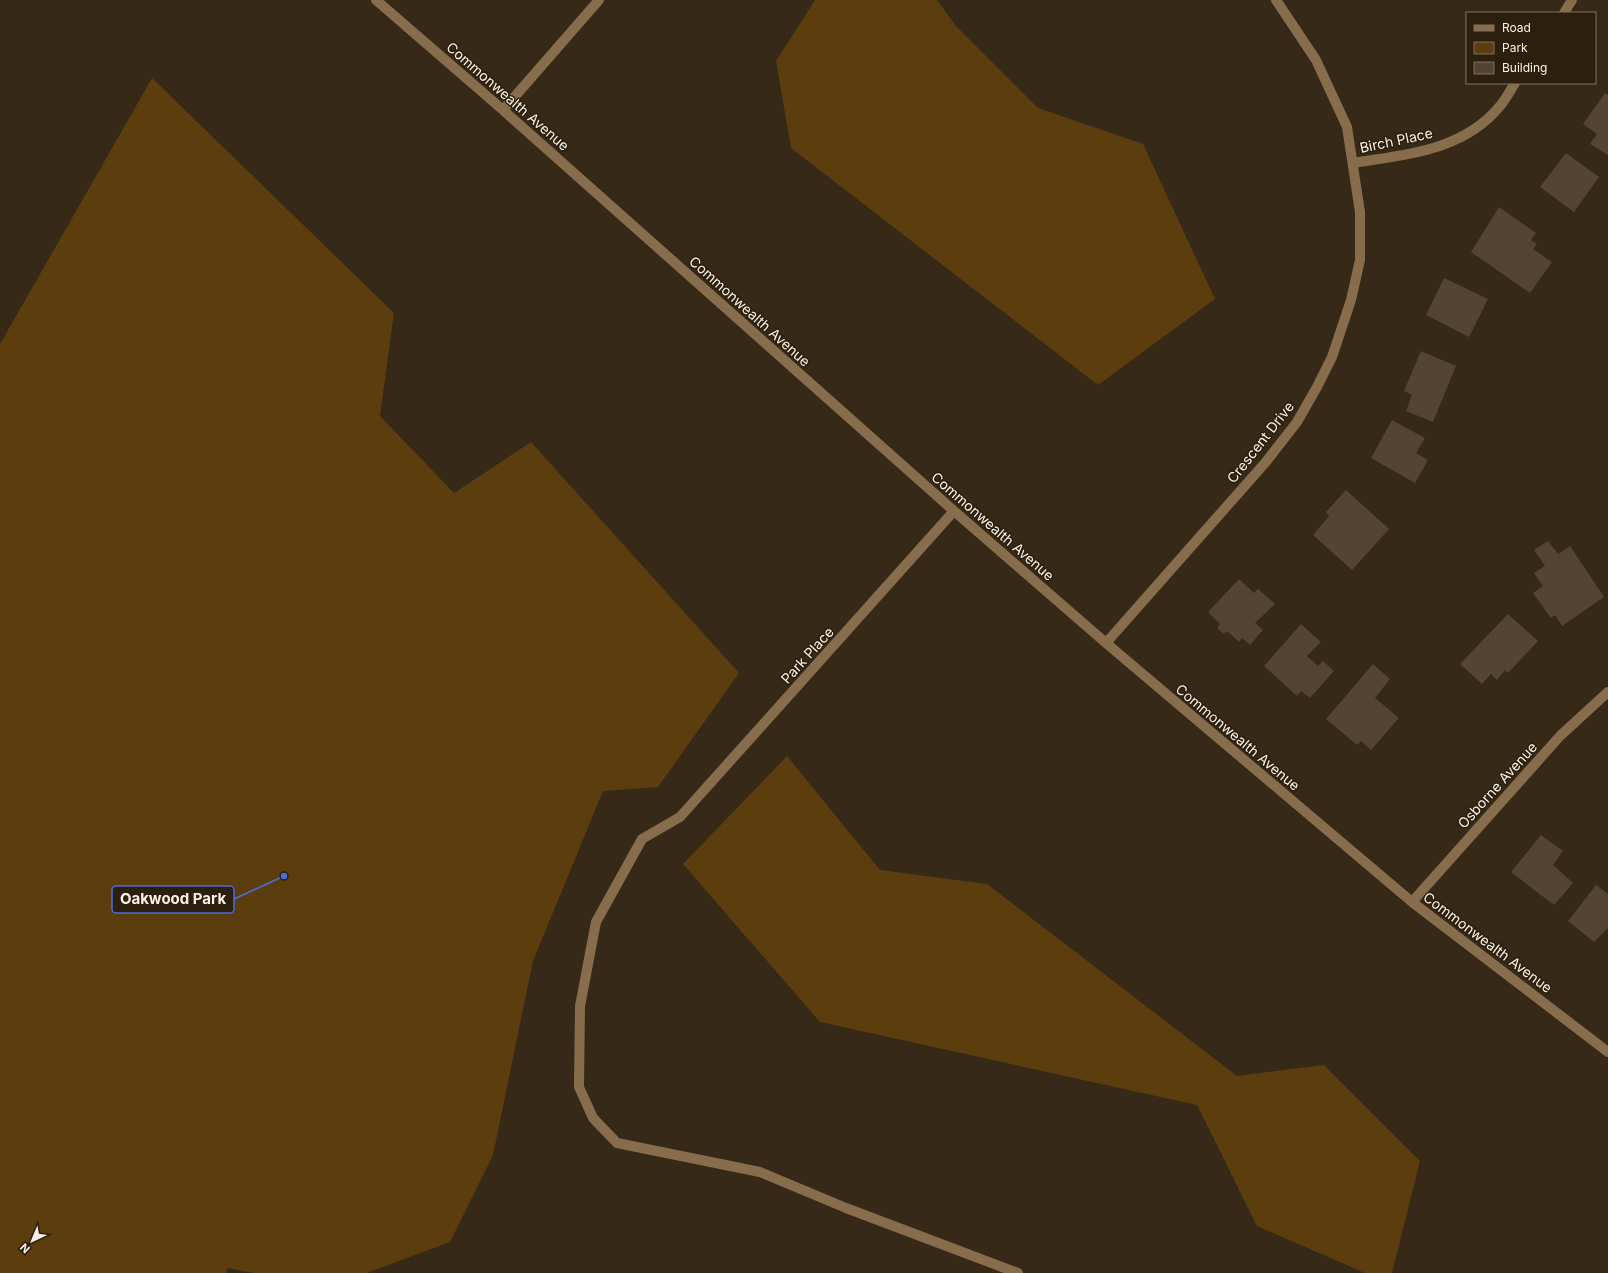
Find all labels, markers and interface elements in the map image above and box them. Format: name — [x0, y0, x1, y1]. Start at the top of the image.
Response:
legend — [1466, 12, 1596, 84]
text: Road — [1502, 20, 1531, 35]
street label: Commonwealth Avenue — [443, 38, 573, 154]
text: Park — [1502, 40, 1528, 55]
text: Building — [1502, 60, 1547, 75]
street label: Birch Place — [1358, 124, 1434, 156]
street label: Commonwealth Avenue — [686, 252, 814, 370]
street label: Crescent Drive — [1223, 398, 1297, 486]
street label: Commonwealth Avenue — [928, 468, 1058, 584]
street label: Park Place — [777, 623, 837, 687]
street label: Commonwealth Avenue — [1172, 680, 1304, 794]
street label: Osborne Avenue — [1454, 738, 1540, 832]
callout: Oakwood Park — [112, 886, 234, 913]
street label: Commonwealth Avenue — [1420, 888, 1556, 996]
text: Oakwood Park — [120, 889, 226, 908]
north arrow — [12, 1221, 52, 1261]
text: N — [17, 1240, 33, 1256]

